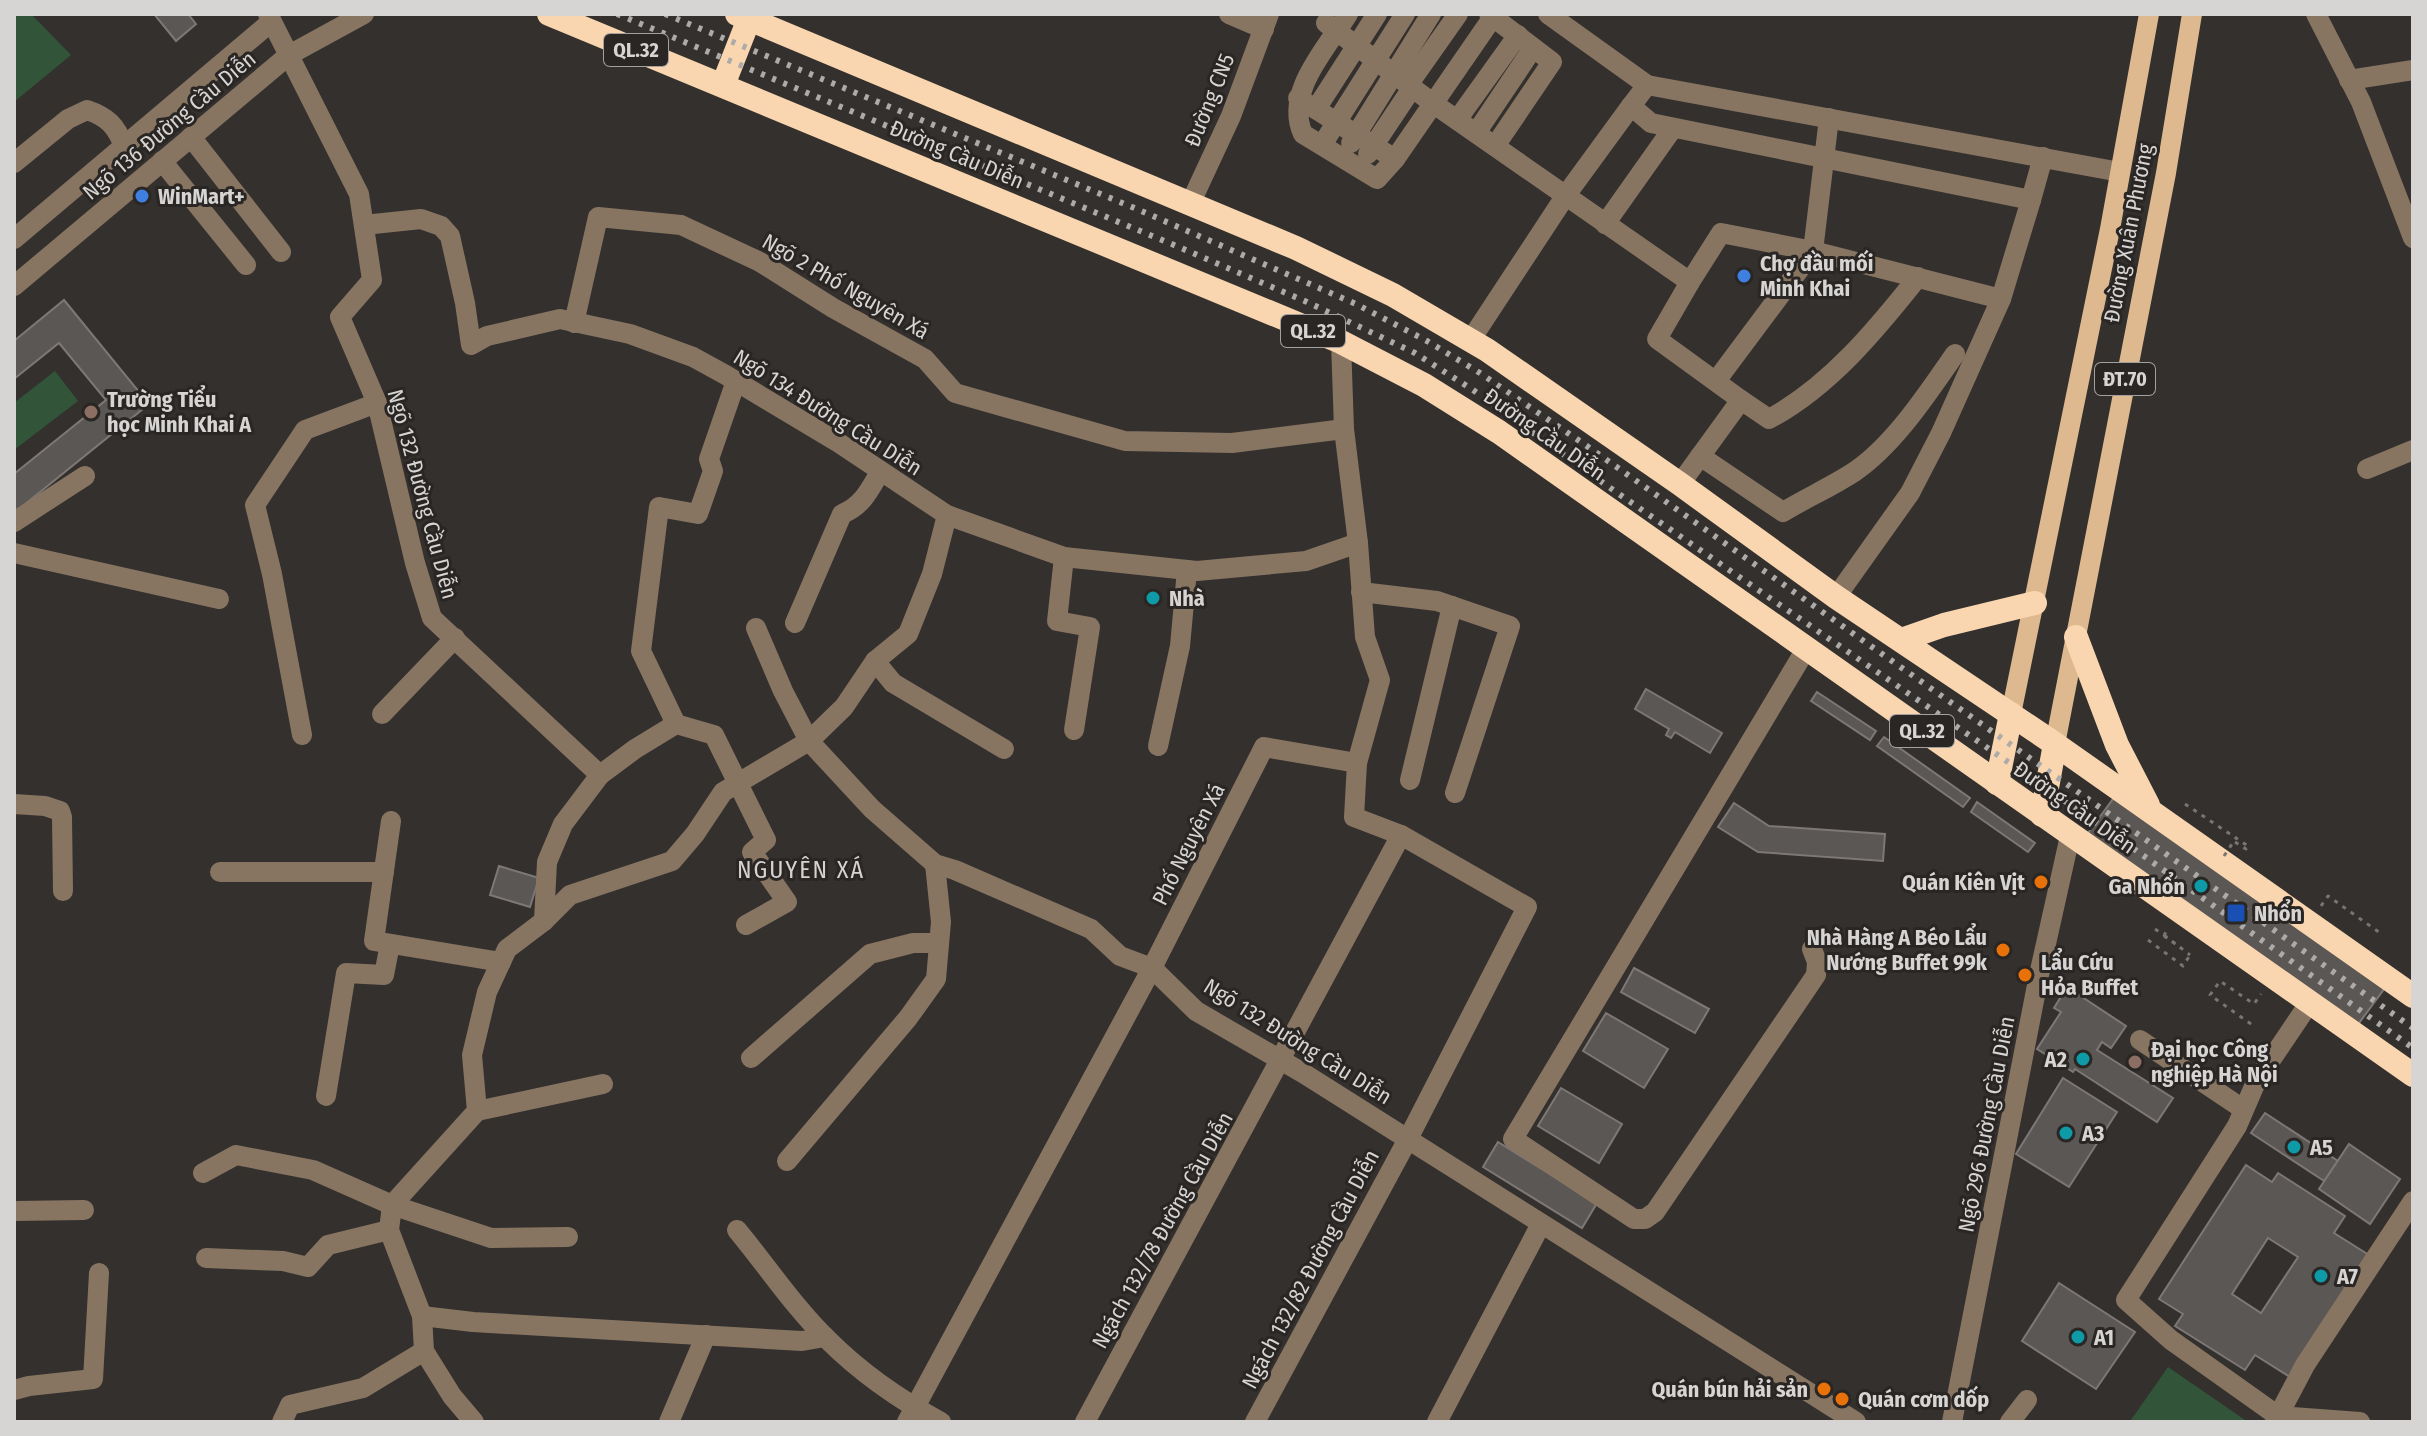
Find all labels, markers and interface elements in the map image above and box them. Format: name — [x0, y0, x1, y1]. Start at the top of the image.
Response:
road number: QL.32 — [604, 34, 668, 66]
street label: Ngõ 136 Đường Cầu Diễn — [77, 45, 261, 206]
street label: Đường CN5 — [1179, 50, 1240, 151]
street label: Đường Cầu Diễn — [886, 114, 1028, 195]
street label: Đường Xuân Phương — [2098, 141, 2159, 325]
place label: WinMart+ — [158, 183, 245, 210]
marker: WinMart+ — [133, 187, 151, 205]
street label: Ngõ 2 Phố Nguyên Xá — [758, 228, 934, 345]
place label: Chợ đầu mối Minh Khai — [1760, 249, 1873, 302]
marker: Chợ đầu mối Minh Khai — [1735, 267, 1753, 285]
road number: QL.32 — [1281, 315, 1345, 347]
street label: Ngõ 134 Đường Cầu Diễn — [728, 343, 927, 481]
road number: ĐT.70 — [2095, 363, 2155, 395]
street label: Đường Cầu Diễn — [1478, 382, 1611, 486]
place label: Trường Tiểu học Minh Khai A — [107, 385, 252, 438]
street label: Ngõ 132 Đường Cầu Diễn — [381, 386, 464, 602]
marker: Trường Tiểu học Minh Khai A — [82, 403, 100, 421]
place label: Nhà — [1169, 585, 1205, 612]
marker: Nhà — [1144, 589, 1162, 607]
road number: QL.32 — [1890, 715, 1954, 747]
street label: Đường Cầu Diễn — [2008, 755, 2141, 859]
street label: Phố Nguyên Xá — [1146, 779, 1231, 910]
district label: NGUYÊN XÁ — [737, 855, 865, 884]
place label: Quán Kiên Vịt — [1902, 869, 2025, 896]
place label: Ga Nhổn — [2109, 872, 2185, 900]
marker: Quán Kiên Vịt — [2032, 873, 2050, 891]
marker: Ga Nhổn — [2192, 877, 2210, 895]
place label: Nhổn — [2254, 899, 2302, 927]
marker: Nhổn — [2225, 902, 2247, 924]
place label: Nhà Hàng A Béo Lẩu Nướng Buffet 99k — [1807, 923, 1988, 976]
marker: Nhà Hàng A Béo Lẩu Nướng Buffet 99k — [1994, 941, 2012, 959]
place label: Lẩu Cứu Hỏa Buffet — [2041, 948, 2138, 1001]
marker: Lẩu Cứu Hỏa Buffet — [2016, 966, 2034, 984]
street label: Ngõ 132 Đường Cầu Diễn — [1199, 973, 1397, 1110]
street label: Ngõ 296 Đường Cầu Diễn — [1952, 1014, 2021, 1234]
place label: Đại học Công nghiệp Hà Nội — [2151, 1036, 2278, 1088]
place label: A2 — [2044, 1046, 2067, 1073]
marker: A2 — [2074, 1050, 2092, 1068]
marker: Đại học Công nghiệp Hà Nội — [2126, 1053, 2144, 1071]
street label: Ngách 132/78 Đường Cầu Diễn — [1086, 1107, 1239, 1353]
place label: A3 — [2081, 1120, 2104, 1147]
marker: A3 — [2057, 1124, 2075, 1142]
place label: A5 — [2309, 1134, 2333, 1161]
marker: A5 — [2285, 1138, 2303, 1156]
street label: Ngách 132/82 Đường Cầu Diễn — [1236, 1145, 1385, 1393]
place label: A7 — [2336, 1263, 2359, 1290]
marker: A7 — [2312, 1267, 2330, 1285]
place label: A1 — [2093, 1324, 2114, 1351]
marker: A1 — [2069, 1328, 2087, 1346]
place label: Quán bún hải sản — [1651, 1376, 1808, 1403]
marker: Quán bún hải sản — [1815, 1380, 1833, 1398]
place label: Quán cơm dốp — [1858, 1385, 1989, 1413]
marker: Quán cơm dốp — [1833, 1390, 1851, 1408]

